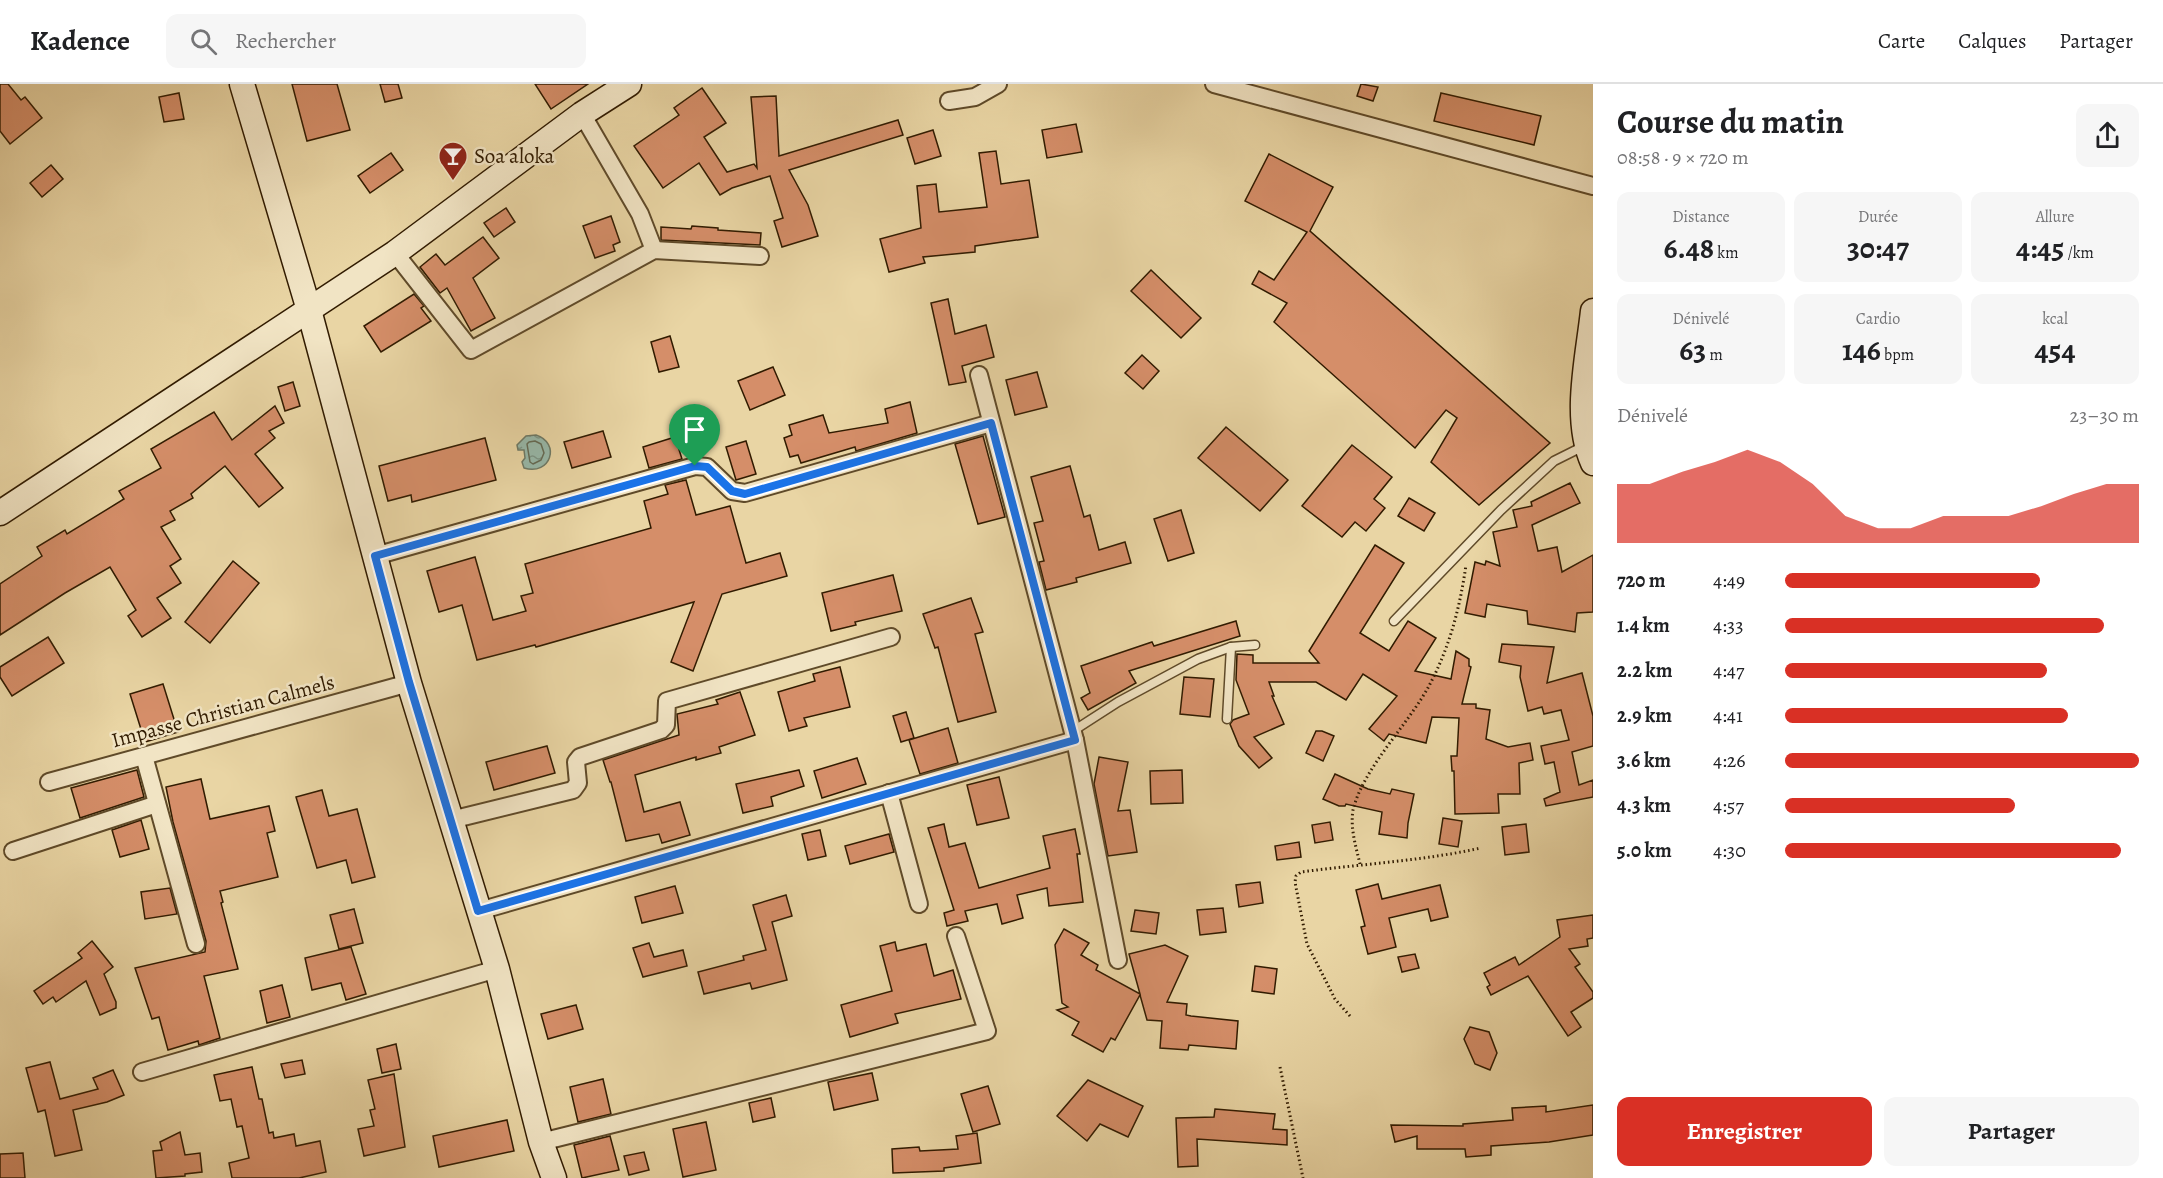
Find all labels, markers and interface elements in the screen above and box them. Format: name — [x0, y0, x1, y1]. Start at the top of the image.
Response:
search box — [166, 14, 586, 68]
text: Kadence — [30, 22, 130, 60]
icon: search — [187, 25, 220, 58]
text: Rechercher — [235, 26, 336, 56]
text: Carte — [1878, 27, 1925, 55]
text: Calques — [1958, 27, 2026, 55]
text: Partager — [2059, 27, 2133, 55]
text: Course du matin — [1617, 99, 1844, 144]
button: share — [2076, 104, 2139, 167]
bar icon: Soa aloka — [437, 140, 469, 182]
place label: Soa aloka — [474, 142, 554, 170]
text: 08:58 · 9 × 720 m — [1617, 144, 1749, 171]
text: Distance — [1672, 206, 1730, 228]
text: Durée — [1858, 206, 1898, 228]
text: Allure — [2036, 206, 2074, 228]
text: 6.48 — [1663, 228, 1714, 268]
text: 30:47 — [1847, 228, 1909, 268]
text: 4:45 — [2016, 228, 2064, 268]
text: km — [1714, 242, 1739, 264]
text: /km — [2064, 242, 2094, 264]
text: Dénivelé — [1673, 308, 1729, 330]
text: Cardio — [1856, 308, 1900, 330]
text: kcal — [2042, 308, 2068, 330]
text: 63 — [1679, 330, 1706, 370]
text: 146 — [1842, 330, 1881, 370]
text: 454 — [2034, 330, 2076, 370]
text: m — [1706, 344, 1723, 366]
text: bpm — [1881, 344, 1914, 366]
text: Dénivelé — [1617, 402, 1688, 429]
text: 23–30 m — [2069, 402, 2139, 429]
pin — [669, 404, 720, 466]
icon: arrive — [678, 413, 711, 446]
text: 720 m — [1617, 567, 1666, 594]
text: 4:49 — [1713, 567, 1745, 594]
text: 1.4 km — [1617, 612, 1670, 639]
text: 4:33 — [1713, 612, 1743, 639]
text: 2.2 km — [1617, 657, 1672, 684]
text: 4:47 — [1713, 657, 1744, 684]
street label: Impasse Christian Calmels — [108, 668, 338, 754]
text: 2.9 km — [1617, 702, 1672, 729]
text: 4:41 — [1713, 702, 1743, 729]
text: 3.6 km — [1617, 747, 1671, 774]
text: 4:26 — [1713, 747, 1746, 774]
text: 4.3 km — [1617, 792, 1671, 819]
text: 4:57 — [1713, 792, 1744, 819]
text: 5.0 km — [1617, 837, 1672, 864]
text: 4:30 — [1713, 837, 1746, 864]
button: Enregistrer — [1617, 1097, 1872, 1166]
button: Partager — [1884, 1097, 2139, 1166]

